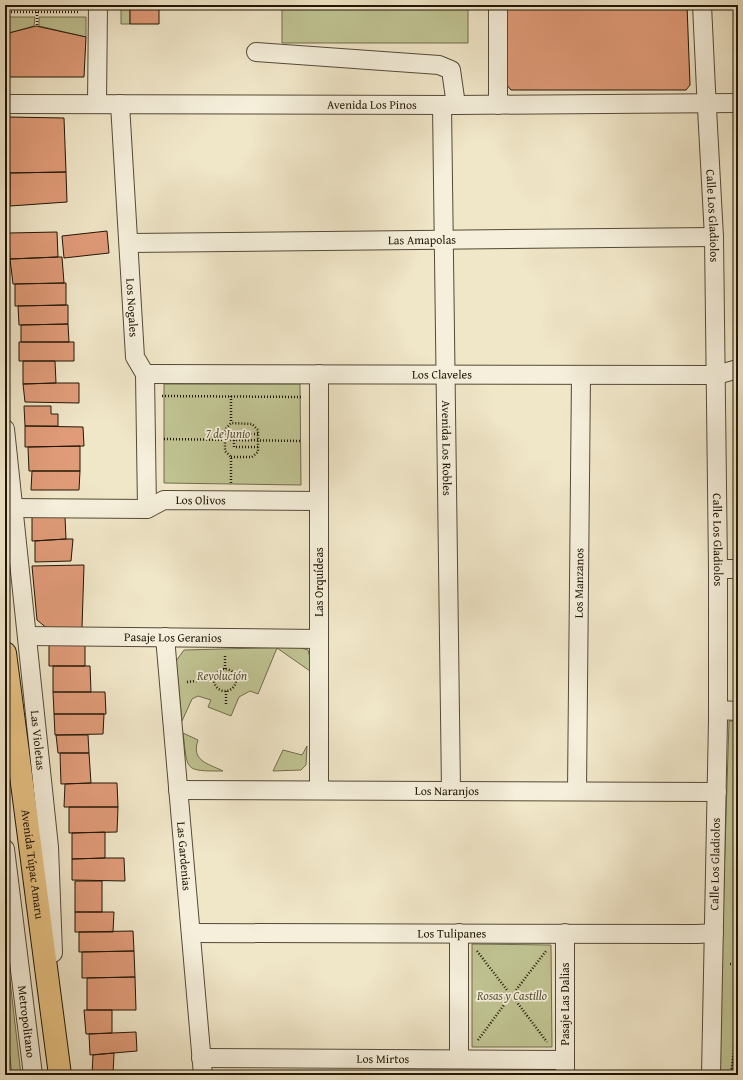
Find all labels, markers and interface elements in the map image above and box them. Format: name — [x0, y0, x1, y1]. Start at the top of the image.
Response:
street label: Avenida Los Pinos — [327, 96, 417, 113]
street label: Calle Los Gladiolos — [702, 169, 723, 262]
street label: Las Amapolas — [388, 231, 456, 248]
street label: Los Nogales — [122, 278, 143, 338]
street label: Los Claveles — [412, 365, 472, 383]
street label: Avenida Los Robles — [438, 400, 456, 496]
park label: 7 de Junio — [206, 425, 250, 442]
street label: Los Olivos — [176, 491, 226, 508]
street label: Calle Los Gladiolos — [709, 493, 727, 586]
street label: Las Orquídeas — [310, 547, 327, 617]
street label: Los Manzanos — [570, 548, 587, 618]
street label: Pasaje Los Geranios — [124, 628, 222, 646]
park label: Revolución — [196, 667, 247, 684]
street label: Las Violetas — [27, 709, 50, 771]
street label: Los Naranjos — [415, 782, 479, 799]
street label: Avenida Túpac Amaru — [17, 808, 49, 921]
street label: Calle Los Gladiolos — [705, 817, 724, 911]
street label: Las Gardenias — [173, 821, 196, 892]
street label: Los Tulipanes — [418, 924, 487, 942]
street label: Pasaje Las Dalias — [556, 962, 573, 1046]
street label: Metropolitano — [14, 984, 40, 1059]
park label: Rosas y Castillo — [476, 987, 547, 1004]
street label: Los Mirtos — [357, 1050, 410, 1067]

